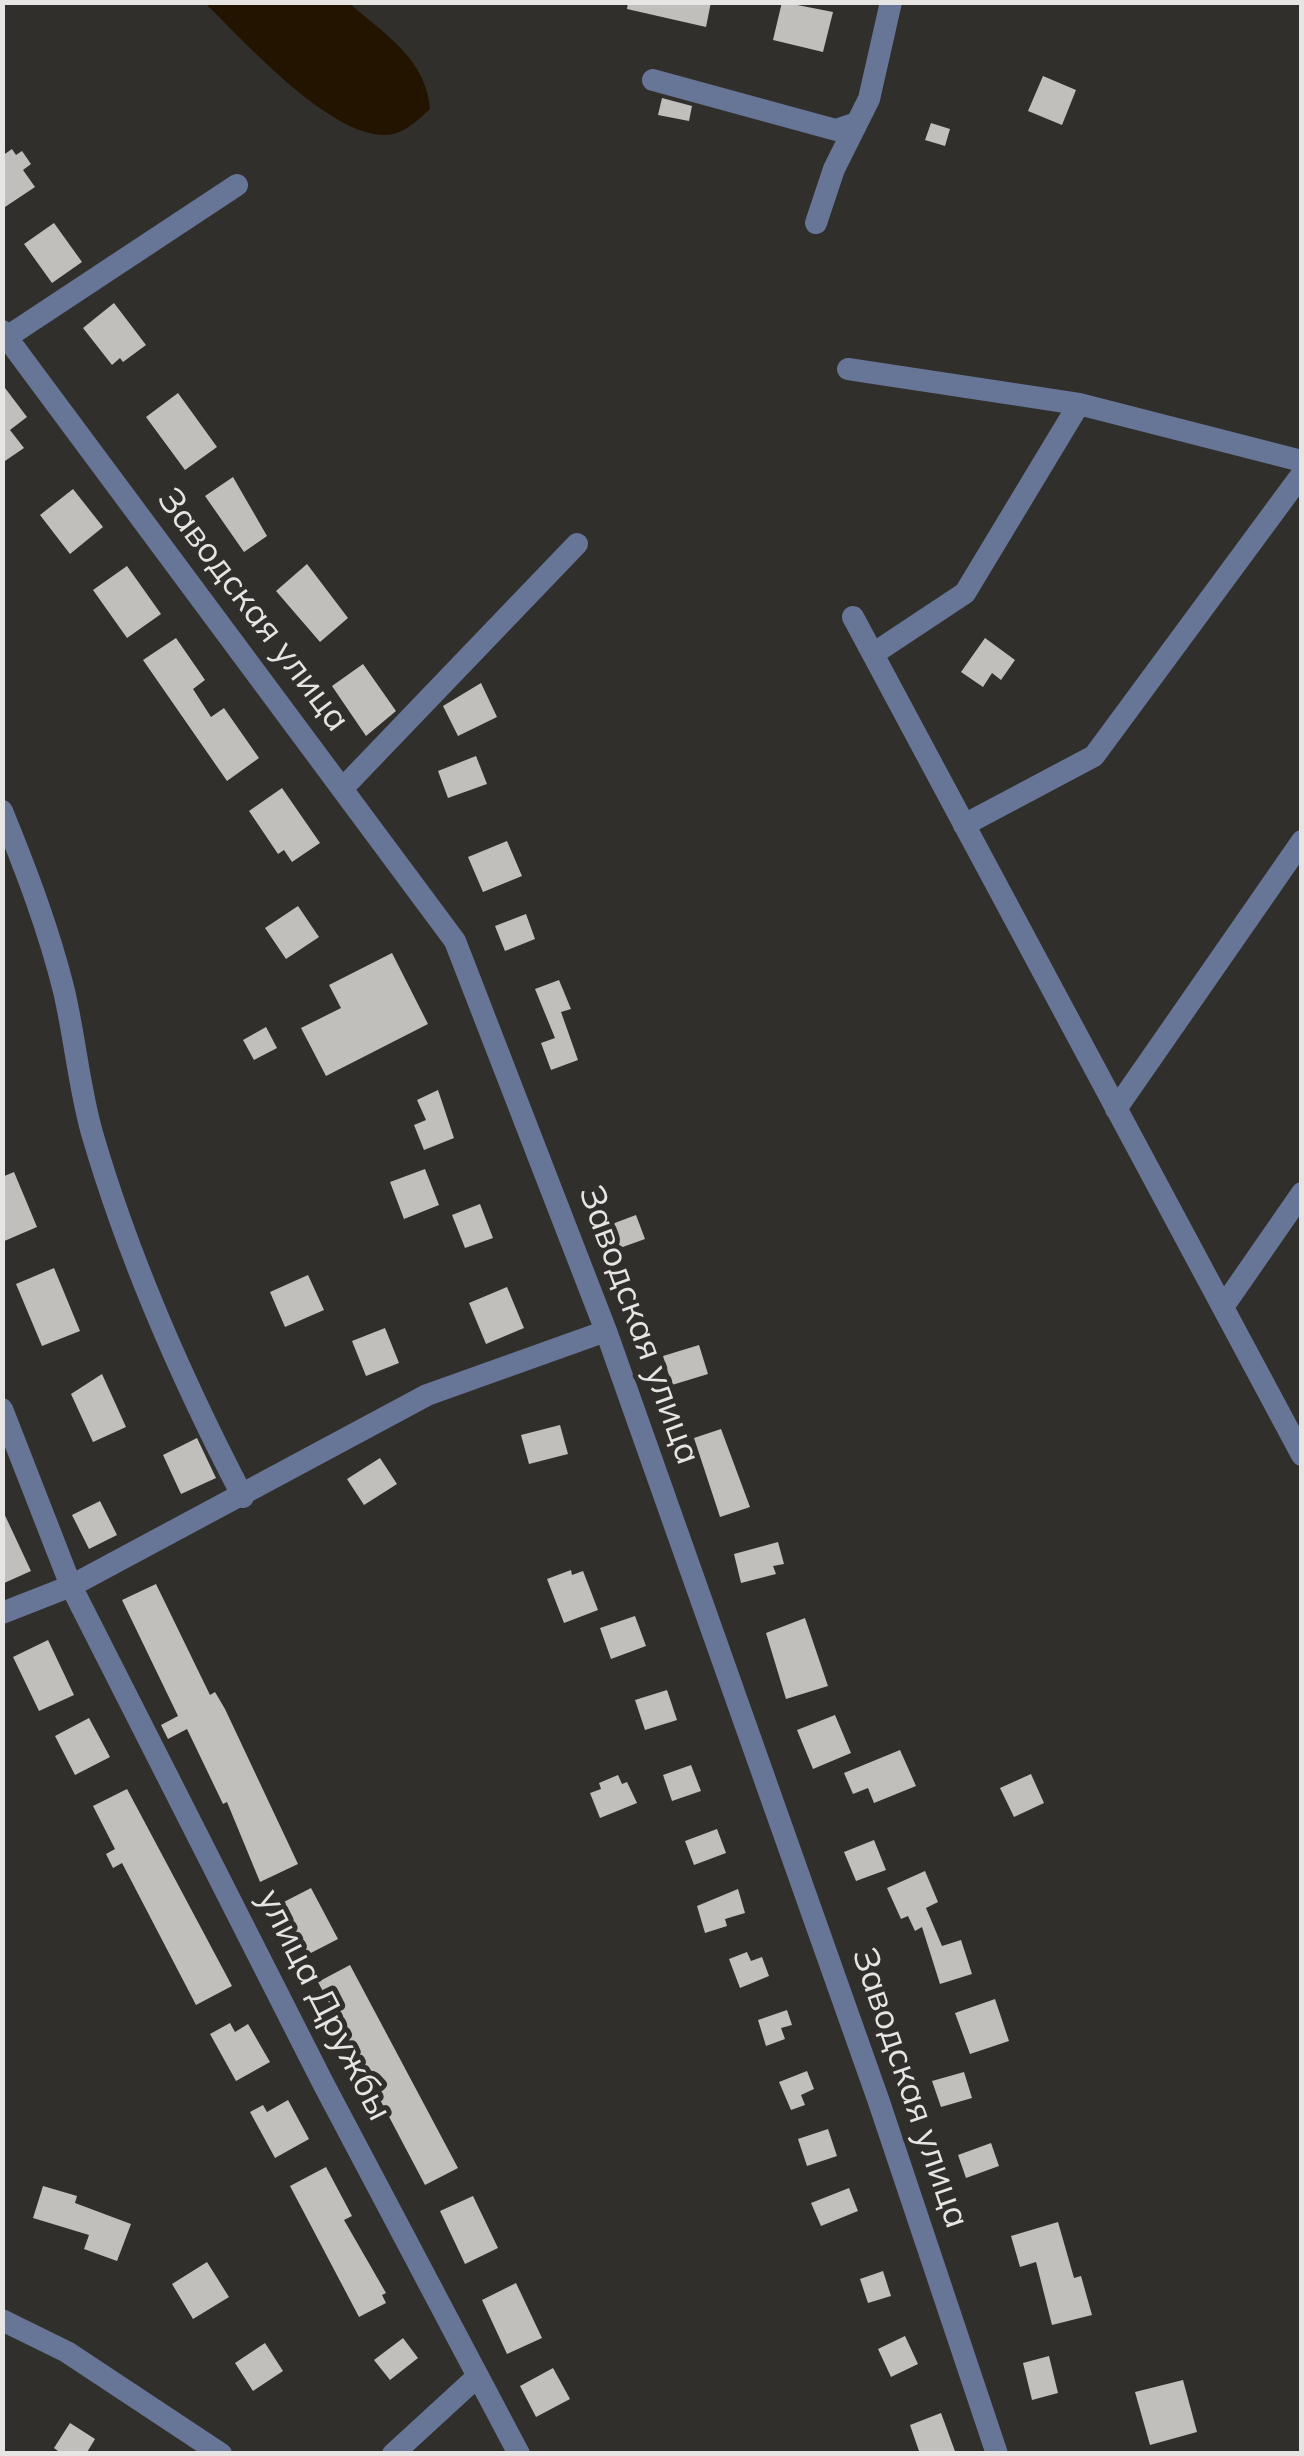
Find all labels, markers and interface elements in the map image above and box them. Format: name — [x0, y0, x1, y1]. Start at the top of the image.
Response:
street label: Заводская улица — [148, 480, 358, 740]
street label: Заводская улица — [569, 1180, 709, 1470]
street label: улица Дружбы — [248, 1882, 400, 2128]
street label: Заводская улица — [842, 1942, 978, 2234]

